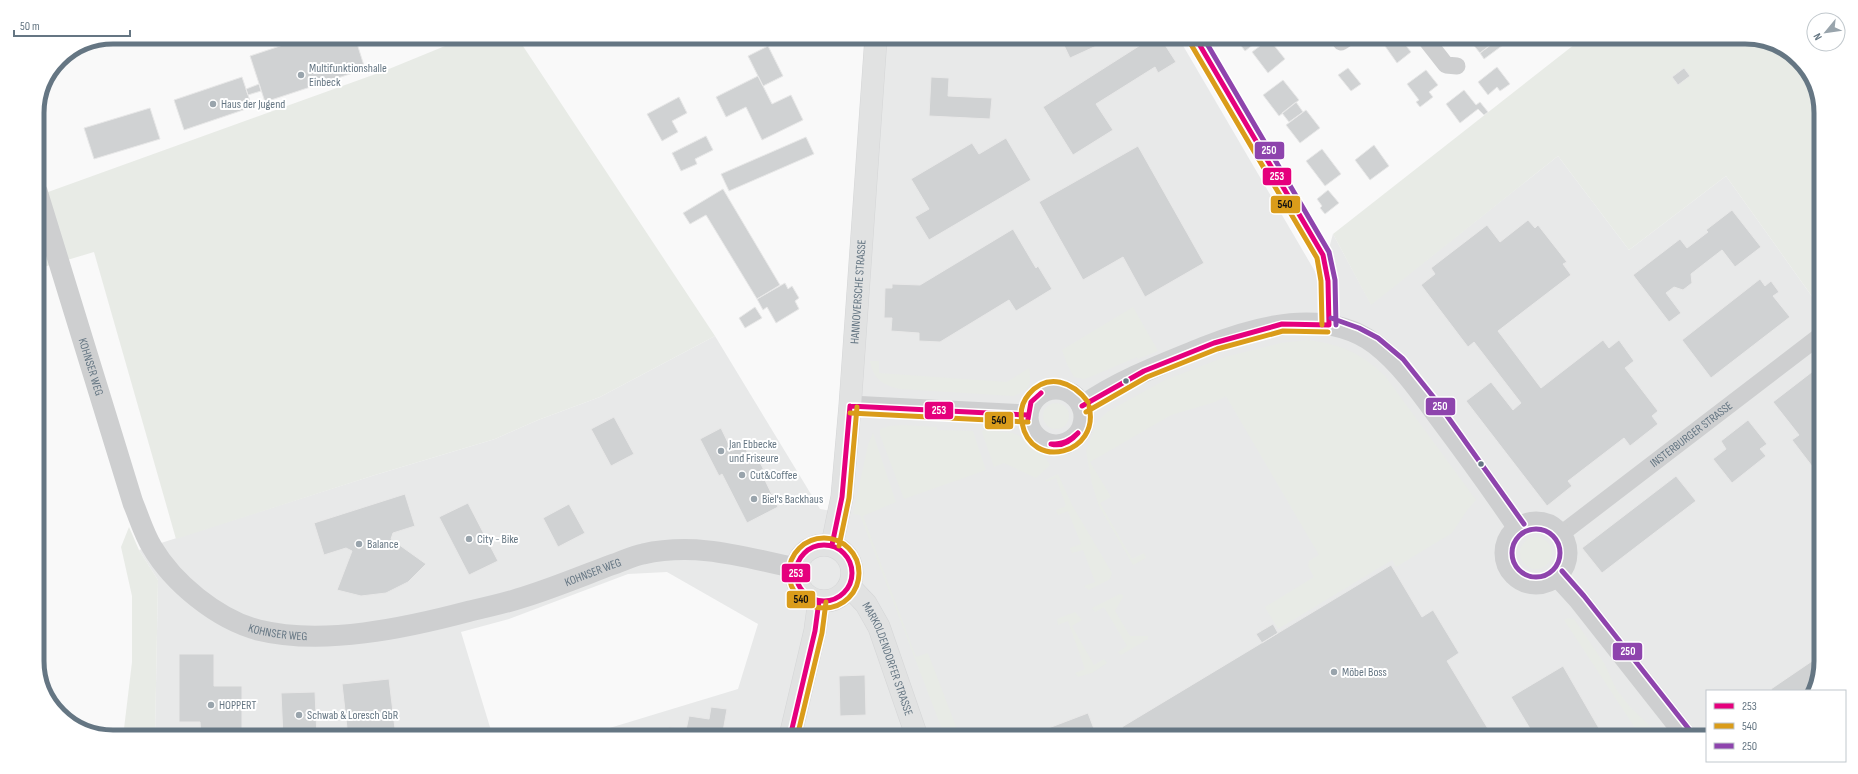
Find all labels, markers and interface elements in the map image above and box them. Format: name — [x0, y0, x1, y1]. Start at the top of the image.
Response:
scale bar — [14, 12, 130, 38]
north arrow — [1806, 12, 1846, 52]
text: 50 m — [20, 19, 40, 34]
text: N — [1811, 31, 1825, 42]
place label: Multifunktionshalle Einbeck — [309, 61, 387, 90]
marker: Multifunktionshalle Einbeck — [296, 70, 306, 80]
place label: Haus der Jugend — [221, 97, 285, 112]
marker: Haus der Jugend — [208, 99, 218, 109]
line badge: 250 — [1254, 141, 1285, 160]
text: 250 — [1262, 144, 1276, 157]
line badge: 253 — [1262, 167, 1292, 186]
text: 253 — [1270, 170, 1284, 183]
line badge: 540 — [1270, 195, 1301, 214]
text: 540 — [1277, 198, 1293, 211]
street label: HANNOVERSCHE STRASSE — [847, 239, 870, 344]
street label: KOHNSER WEG — [75, 336, 107, 398]
unlabelled marker — [1121, 376, 1131, 386]
line badge: 250 — [1425, 397, 1456, 416]
street label: INSTERBURGER STRASSE — [1647, 398, 1736, 471]
text: 250 — [1433, 400, 1447, 413]
line badge: 253 — [924, 401, 954, 420]
text: 253 — [932, 404, 946, 417]
line badge: 540 — [984, 411, 1014, 430]
text: 540 — [991, 414, 1007, 427]
place label: Jan Ebbecke und Friseure — [728, 437, 779, 466]
marker: Jan Ebbecke und Friseure — [716, 446, 726, 456]
unlabelled marker — [1476, 459, 1486, 469]
place label: Cut&Coffee — [750, 468, 798, 483]
marker: Cut&Coffee — [737, 470, 747, 480]
place label: Biel's Backhaus — [762, 492, 823, 507]
marker: Biel's Backhaus — [749, 494, 759, 504]
place label: City - Bike — [477, 532, 519, 547]
marker: City - Bike — [464, 534, 474, 544]
place label: Balance — [367, 537, 399, 552]
marker: Balance — [354, 539, 364, 549]
street label: KOHNSER WEG — [563, 555, 623, 590]
line badge: 253 — [781, 563, 811, 583]
text: 253 — [789, 567, 803, 580]
line badge: 540 — [786, 590, 816, 609]
text: 540 — [793, 593, 809, 606]
street label: MARKOLDENDORFER STRASSE — [859, 600, 916, 718]
street label: KOHNSER WEG — [246, 621, 308, 644]
line badge: 250 — [1612, 642, 1643, 661]
text: 250 — [1621, 645, 1635, 658]
place label: Möbel Boss — [1342, 665, 1387, 680]
marker: Möbel Boss — [1329, 667, 1339, 677]
legend — [1706, 690, 1846, 762]
place label: HOPPERT — [219, 698, 256, 713]
text: 253 — [1742, 699, 1757, 714]
marker: HOPPERT — [206, 700, 216, 710]
place label: Schwab & Loresch GbR — [307, 708, 399, 723]
marker: Schwab & Loresch GbR — [294, 710, 304, 720]
text: 540 — [1742, 719, 1757, 734]
text: 250 — [1742, 739, 1757, 754]

